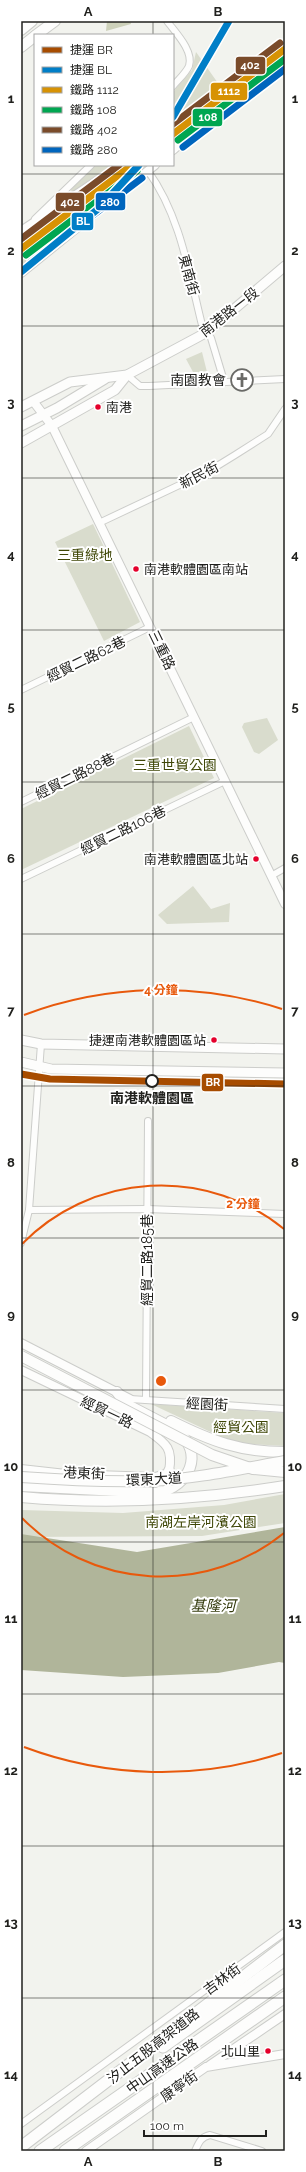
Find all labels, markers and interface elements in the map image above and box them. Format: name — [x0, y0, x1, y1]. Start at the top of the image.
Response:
text: A — [84, 4, 93, 19]
text: B — [214, 4, 223, 19]
legend — [34, 34, 174, 166]
text: 捷運 BR — [70, 43, 113, 57]
line badge: 402 — [235, 56, 266, 75]
text: 402 — [240, 59, 260, 72]
text: 捷運 BL — [70, 63, 112, 77]
line badge: 1112 — [210, 82, 248, 101]
text: 鐵路 1112 — [70, 83, 119, 97]
text: 1112 — [218, 85, 240, 98]
text: 1 — [8, 91, 15, 106]
text: 1 — [292, 91, 299, 106]
text: 鐵路 108 — [70, 103, 117, 117]
line badge: 108 — [192, 108, 223, 127]
text: 108 — [199, 111, 218, 124]
text: 鐵路 402 — [70, 123, 117, 137]
text: 鐵路 280 — [70, 143, 118, 157]
line badge: 402 — [55, 192, 85, 212]
line badge: 280 — [95, 192, 126, 211]
text: 402 — [60, 196, 80, 209]
text: 280 — [100, 196, 120, 209]
line badge: BL — [71, 212, 94, 231]
text: BL — [76, 215, 91, 228]
text: 2 — [7, 243, 15, 258]
text: 2 — [291, 243, 299, 258]
street label: 東南街 — [176, 253, 202, 297]
street label: 南港路一段 — [196, 284, 262, 340]
church icon: 南園教會 — [229, 367, 255, 393]
place label: 南園教會 — [170, 372, 226, 388]
text: 3 — [7, 395, 15, 410]
text: 3 — [291, 395, 299, 410]
place label: 南港 — [106, 400, 132, 415]
marker: 南港 — [93, 402, 103, 412]
street label: 新民街 — [177, 458, 221, 492]
text: 4 — [7, 547, 15, 562]
park label: 三重綠地 — [57, 547, 113, 563]
text: 4 — [291, 547, 299, 562]
place label: 南港軟體園區南站 — [144, 562, 248, 577]
marker: 南港軟體園區南站 — [131, 564, 141, 574]
street label: 三重路 — [146, 628, 178, 672]
street label: 經貿二路62巷 — [44, 633, 128, 685]
text: 5 — [7, 699, 15, 714]
text: 5 — [291, 699, 299, 714]
street label: 經貿二路88巷 — [33, 750, 117, 802]
park label: 三重世貿公園 — [133, 757, 217, 773]
street label: 經貿二路106巷 — [78, 802, 168, 858]
text: 6 — [7, 851, 15, 866]
text: 6 — [291, 851, 299, 866]
place label: 南港軟體園區北站 — [144, 852, 248, 867]
marker: 南港軟體園區北站 — [251, 854, 261, 864]
text: 4 分鐘 — [144, 983, 178, 997]
text: 7 — [7, 1003, 15, 1018]
text: 7 — [291, 1003, 299, 1018]
place label: 捷運南港軟體園區站 — [89, 1033, 206, 1048]
marker: 捷運南港軟體園區站 — [209, 1035, 219, 1045]
line badge: BR — [201, 1073, 224, 1092]
marker: 南港軟體園區 — [145, 1074, 159, 1088]
text: BR — [206, 1076, 221, 1089]
place label: 南港軟體園區 — [110, 1090, 194, 1106]
text: 8 — [7, 1155, 15, 1170]
text: 8 — [291, 1155, 299, 1170]
text: 2 分鐘 — [226, 1197, 260, 1211]
street label: 經貿二路185巷 — [139, 1214, 155, 1306]
text: 9 — [7, 1307, 15, 1322]
text: 9 — [291, 1307, 299, 1322]
centre of rings — [154, 1374, 168, 1388]
street label: 經貿一路 — [78, 1393, 136, 1431]
street label: 經園街 — [186, 1395, 228, 1413]
park label: 經貿公園 — [213, 1419, 269, 1435]
text: 10 — [4, 1459, 18, 1474]
text: 10 — [288, 1459, 302, 1474]
street label: 港東街 — [63, 1464, 105, 1482]
street label: 環東大道 — [126, 1470, 182, 1488]
park label: 南湖左岸河濱公園 — [145, 1514, 257, 1530]
water label: 基隆河 — [190, 1597, 238, 1615]
text: 11 — [5, 1611, 18, 1626]
text: 11 — [289, 1611, 302, 1626]
text: 12 — [4, 1763, 18, 1778]
text: 12 — [288, 1763, 302, 1778]
text: 13 — [4, 1915, 18, 1930]
text: 13 — [288, 1915, 302, 1930]
street label: 吉林街 — [200, 1960, 244, 1998]
street label: 汐止五股高架道路 — [104, 2005, 202, 2087]
street label: 中山高速公路 — [123, 2035, 201, 2097]
place label: 北山里 — [221, 2044, 260, 2059]
marker: 北山里 — [263, 2046, 273, 2056]
text: 14 — [4, 2067, 18, 2082]
street label: 康寧街 — [157, 2067, 201, 2105]
text: 14 — [288, 2067, 302, 2082]
scale bar — [144, 2112, 266, 2138]
text: 100 m — [150, 2119, 184, 2133]
text: A — [84, 2154, 93, 2169]
text: B — [214, 2154, 223, 2169]

